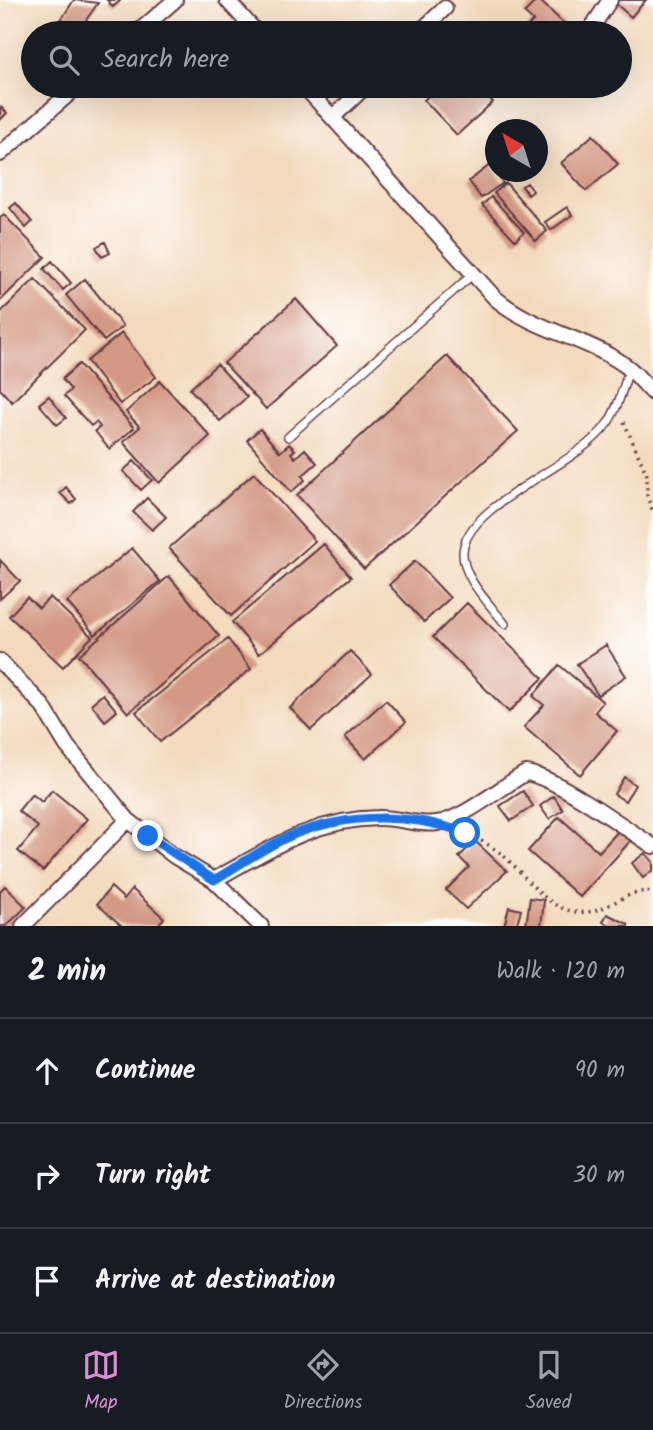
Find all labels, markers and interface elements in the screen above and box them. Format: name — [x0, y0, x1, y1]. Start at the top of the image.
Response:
search box — [21, 21, 632, 98]
text: Search here — [101, 39, 229, 81]
icon: search — [45, 41, 83, 79]
north arrow — [485, 119, 548, 182]
route start — [449, 817, 480, 848]
route end — [132, 820, 163, 851]
text: 2 min — [28, 948, 106, 996]
text: Walk · 120 m — [496, 954, 625, 990]
text: Continue — [95, 1050, 196, 1092]
icon: ahead — [28, 1052, 66, 1090]
text: 90 m — [575, 1053, 625, 1089]
text: Turn right — [95, 1155, 211, 1197]
icon: right — [28, 1157, 66, 1195]
text: 30 m — [573, 1158, 625, 1194]
text: Arrive at destination — [95, 1260, 335, 1302]
icon: arrive — [28, 1262, 66, 1300]
tab: Map — [82, 1346, 120, 1418]
tab: Directions — [284, 1346, 362, 1418]
tab: Saved — [526, 1346, 571, 1418]

